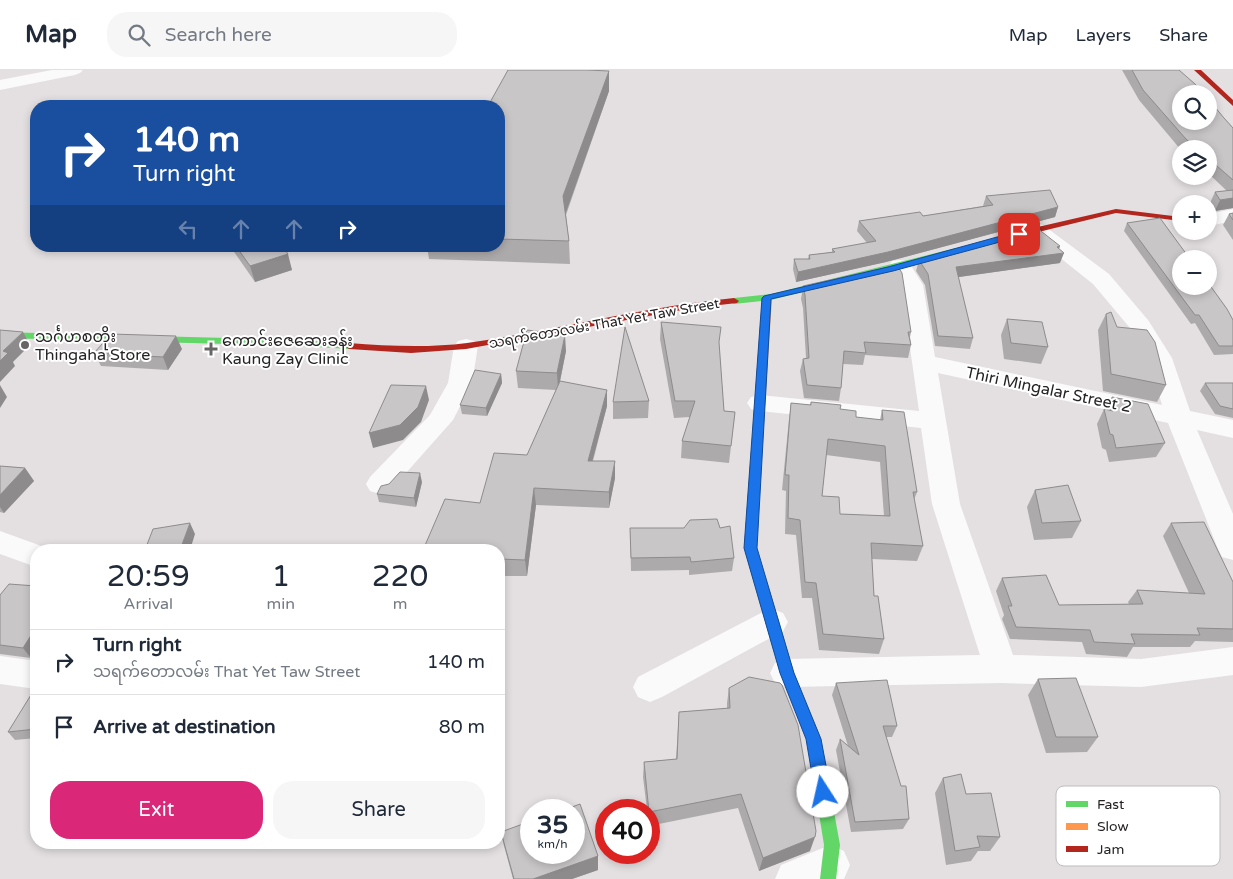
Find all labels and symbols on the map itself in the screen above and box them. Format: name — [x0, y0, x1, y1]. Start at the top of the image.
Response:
pin — [998, 213, 1040, 255]
street label: သရက်တောလမ်း That Yet Taw Street — [487, 293, 722, 355]
place label: သင်္ဂဟစတိုး Thingaha Store — [35, 325, 150, 365]
place label: ကောင်းဇေဆေးခန်း Kaung Zay Clinic — [222, 329, 353, 369]
marker: သင်္ဂဟစတိုး Thingaha Store — [19, 339, 31, 351]
marker: ကောင်းဇေဆေးခန်း Kaung Zay Clinic — [204, 342, 218, 356]
street label: Thiri Mingalar Street 2 — [964, 363, 1134, 417]
position arrow — [796, 765, 848, 817]
legend — [1056, 786, 1220, 866]
text: Fast — [1097, 796, 1125, 813]
speed limit sign: 40 — [595, 799, 660, 864]
text: Slow — [1097, 818, 1129, 835]
text: Jam — [1097, 841, 1124, 858]

